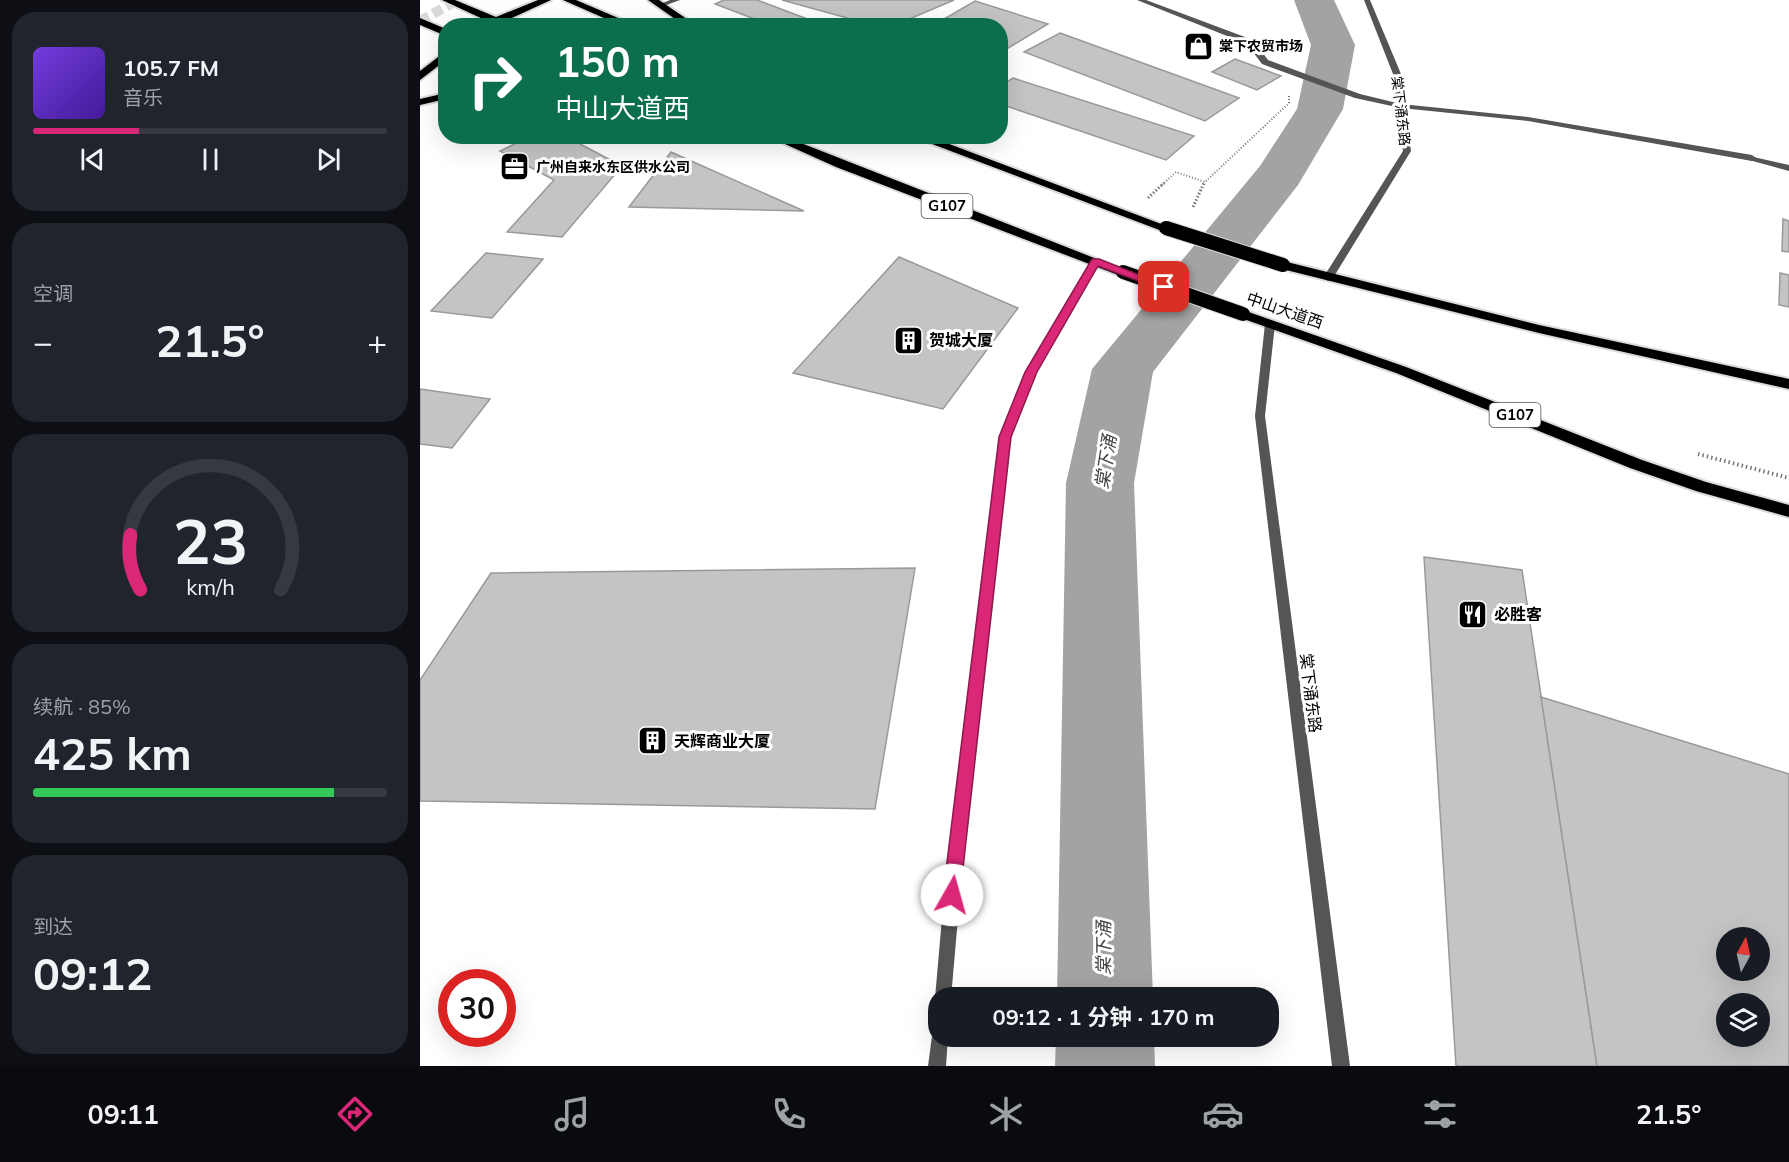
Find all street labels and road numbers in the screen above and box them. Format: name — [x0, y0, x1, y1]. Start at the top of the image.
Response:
street label: 棠下涌东路 — [1388, 75, 1414, 147]
road number: G107 — [922, 194, 972, 218]
street label: 中山大道西 — [1244, 288, 1326, 332]
road number: G107 — [1490, 403, 1540, 427]
street label: 棠下涌东路 — [1296, 652, 1326, 734]

